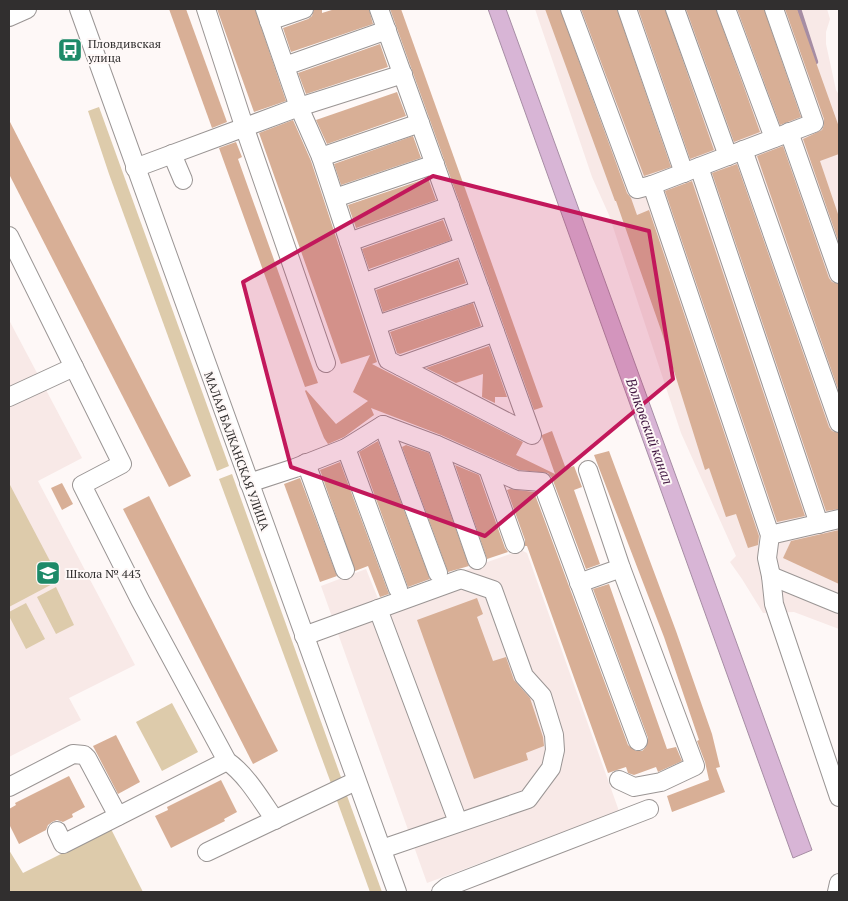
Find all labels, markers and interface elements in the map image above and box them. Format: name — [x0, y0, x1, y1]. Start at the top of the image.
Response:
place label: Пловдивская улица — [87, 36, 161, 65]
bus stop icon: Пловдивская улица — [57, 37, 83, 63]
street label: МАЛАЯ БАЛКАНСКАЯ УЛИЦА — [201, 370, 273, 533]
water label: Волковский канал — [622, 374, 678, 487]
school or university icon: Школа № 443 — [35, 560, 61, 586]
place label: Школа № 443 — [66, 566, 141, 581]

